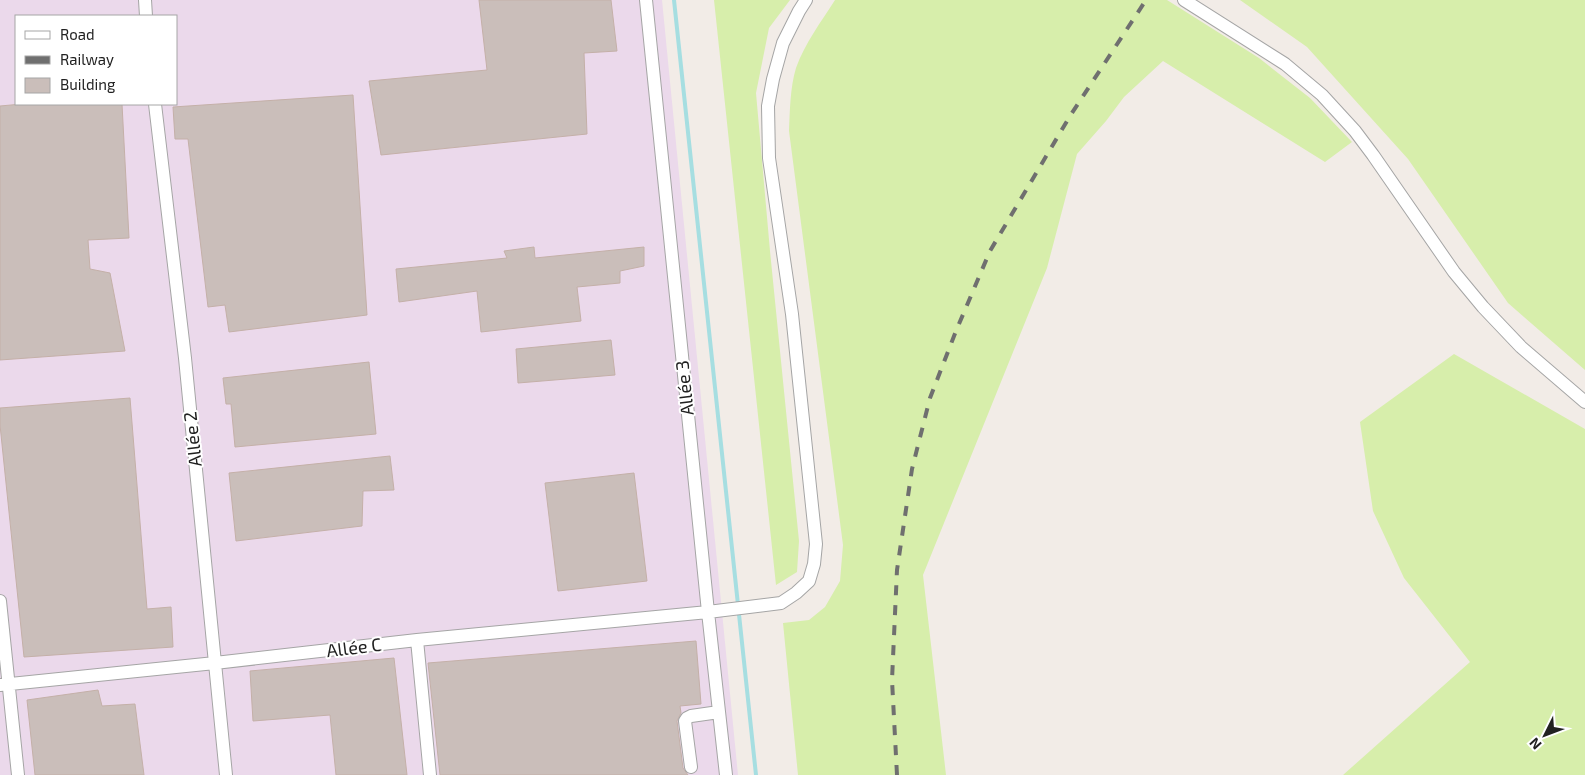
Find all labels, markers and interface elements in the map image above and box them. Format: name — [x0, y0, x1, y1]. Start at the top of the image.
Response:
legend — [15, 15, 178, 105]
text: Road — [60, 25, 95, 43]
text: Railway — [60, 50, 114, 68]
text: Building — [60, 75, 116, 93]
street label: Allée 3 — [670, 359, 698, 417]
street label: Allée 2 — [178, 410, 206, 468]
street label: Allée C — [325, 633, 383, 661]
north arrow — [1520, 710, 1570, 760]
text: N — [1525, 735, 1545, 753]

